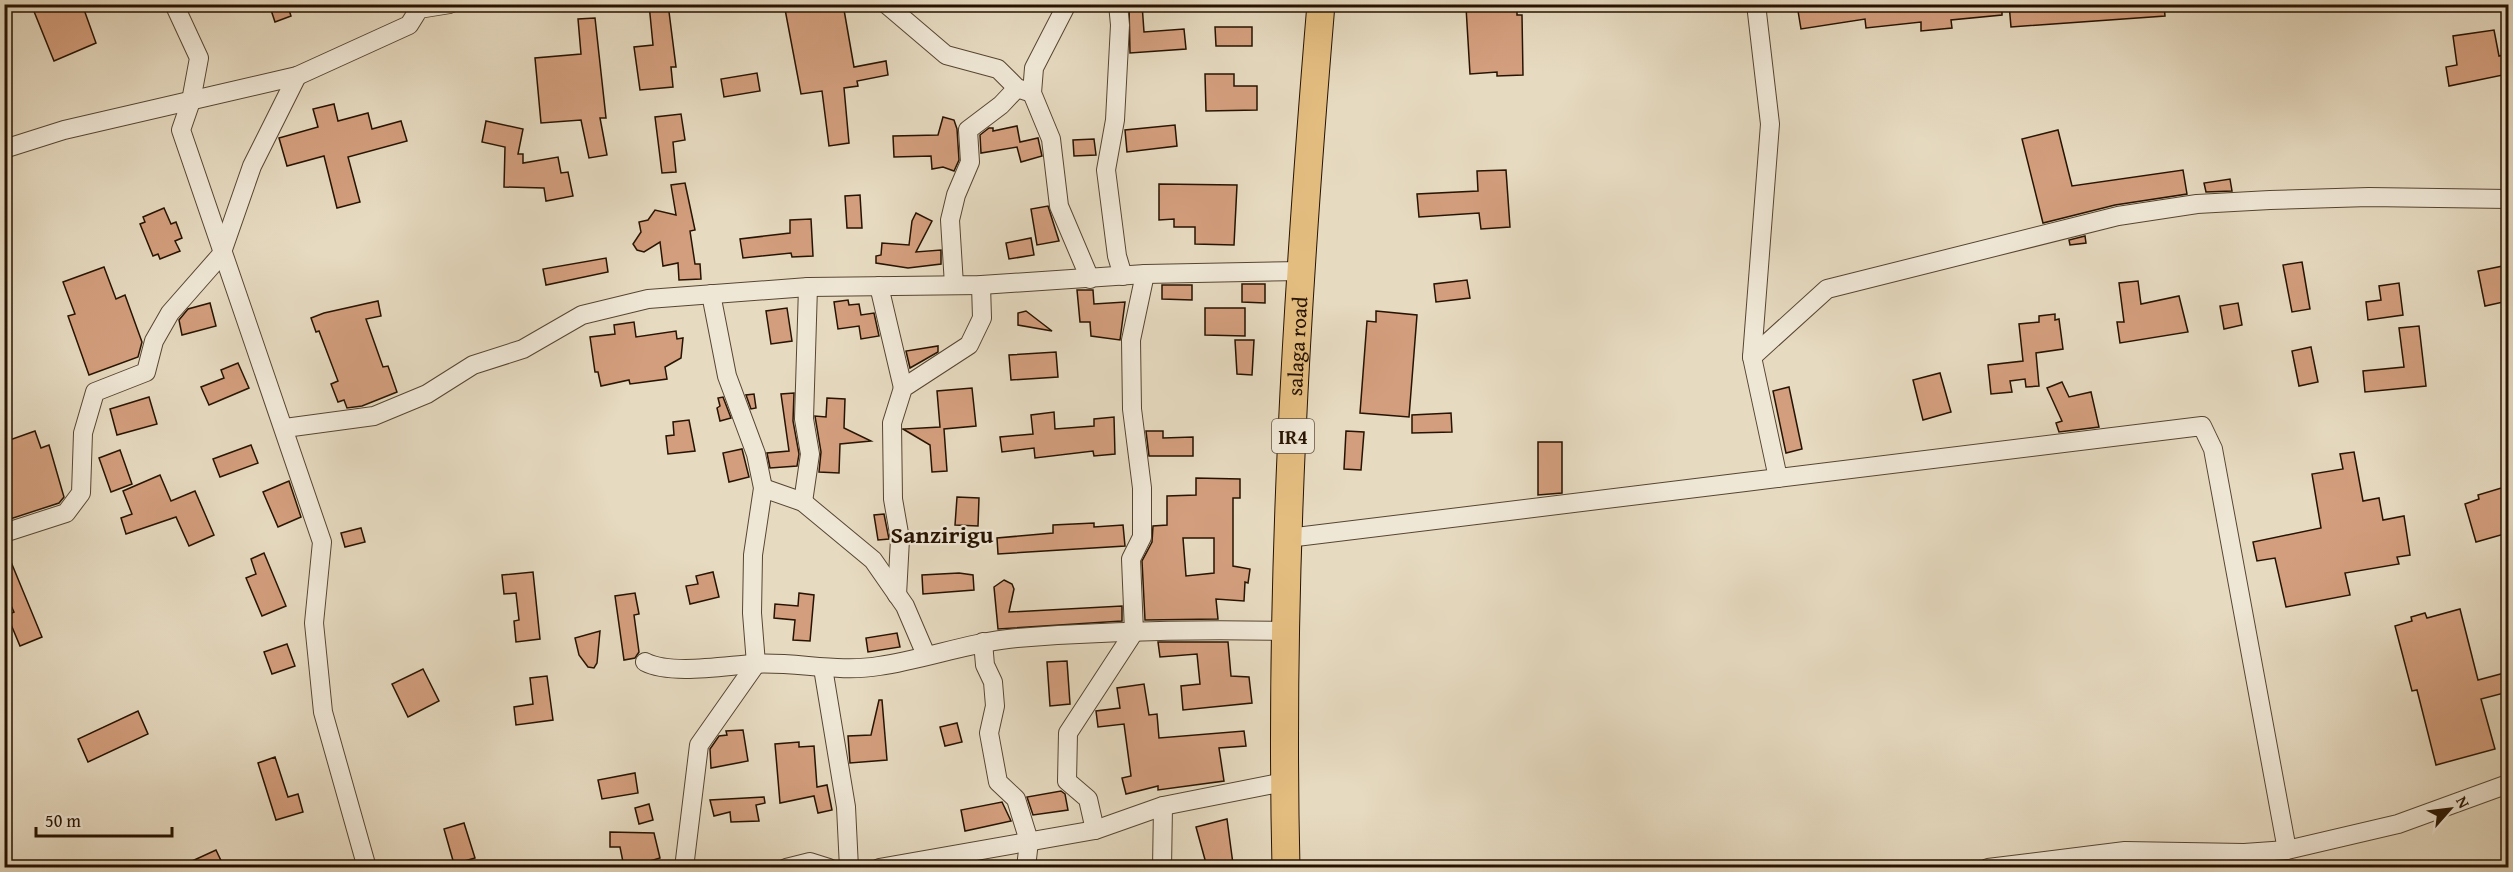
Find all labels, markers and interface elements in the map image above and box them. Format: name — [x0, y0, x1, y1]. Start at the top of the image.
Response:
street label: salaga road — [1278, 295, 1315, 397]
road number: IR4 — [1272, 419, 1314, 453]
district label: Sanzirigu — [891, 517, 994, 552]
north arrow — [2420, 779, 2480, 839]
text: N — [2450, 792, 2476, 813]
scale bar — [36, 800, 172, 838]
text: 50 m — [45, 807, 81, 834]

